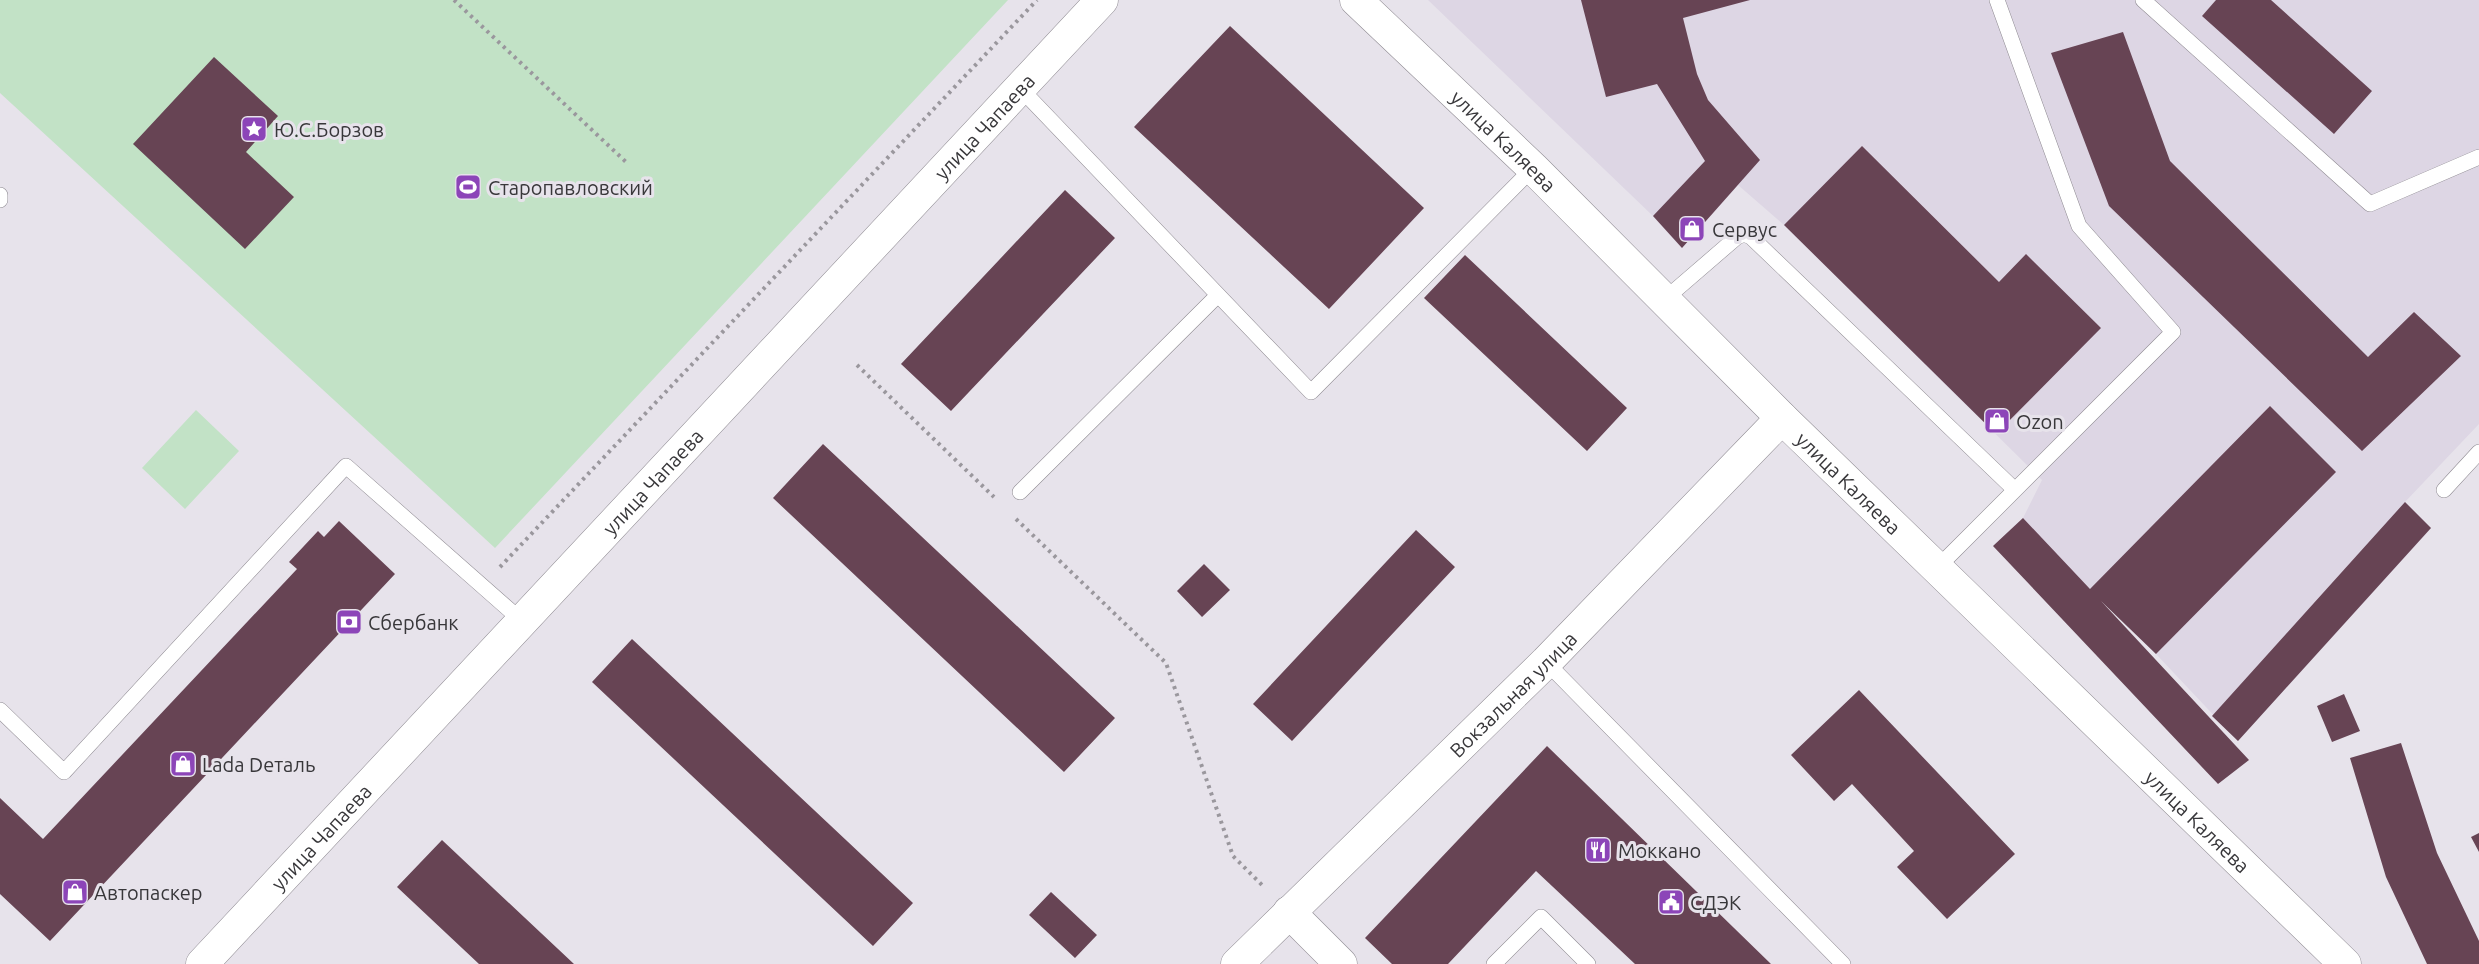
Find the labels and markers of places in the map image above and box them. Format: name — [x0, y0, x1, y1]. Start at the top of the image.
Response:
place icon: Ю.С.Борзов — [239, 114, 269, 144]
place label: Ю.С.Борзов — [274, 118, 384, 141]
sports icon: Старопавловский — [453, 172, 483, 202]
place label: Старопавловский — [488, 176, 653, 199]
shop icon: Сервус — [1677, 214, 1707, 244]
place label: Сервус — [1712, 218, 1777, 241]
shop icon: Ozon — [1982, 406, 2012, 436]
place label: Ozon — [2016, 410, 2064, 433]
bank icon: Сбербанк — [334, 607, 364, 637]
place label: Сбербанк — [368, 611, 459, 634]
shop icon: Lada Dеталь — [168, 749, 198, 779]
place label: Lada Dеталь — [202, 753, 315, 776]
restaurant icon: Моккано — [1583, 835, 1613, 865]
place label: Моккано — [1618, 839, 1701, 862]
shop icon: Автопаскер — [60, 877, 90, 907]
place label: Автопаскер — [94, 881, 202, 904]
public building icon: СДЭК — [1656, 887, 1686, 917]
place label: СДЭК — [1690, 891, 1741, 914]

